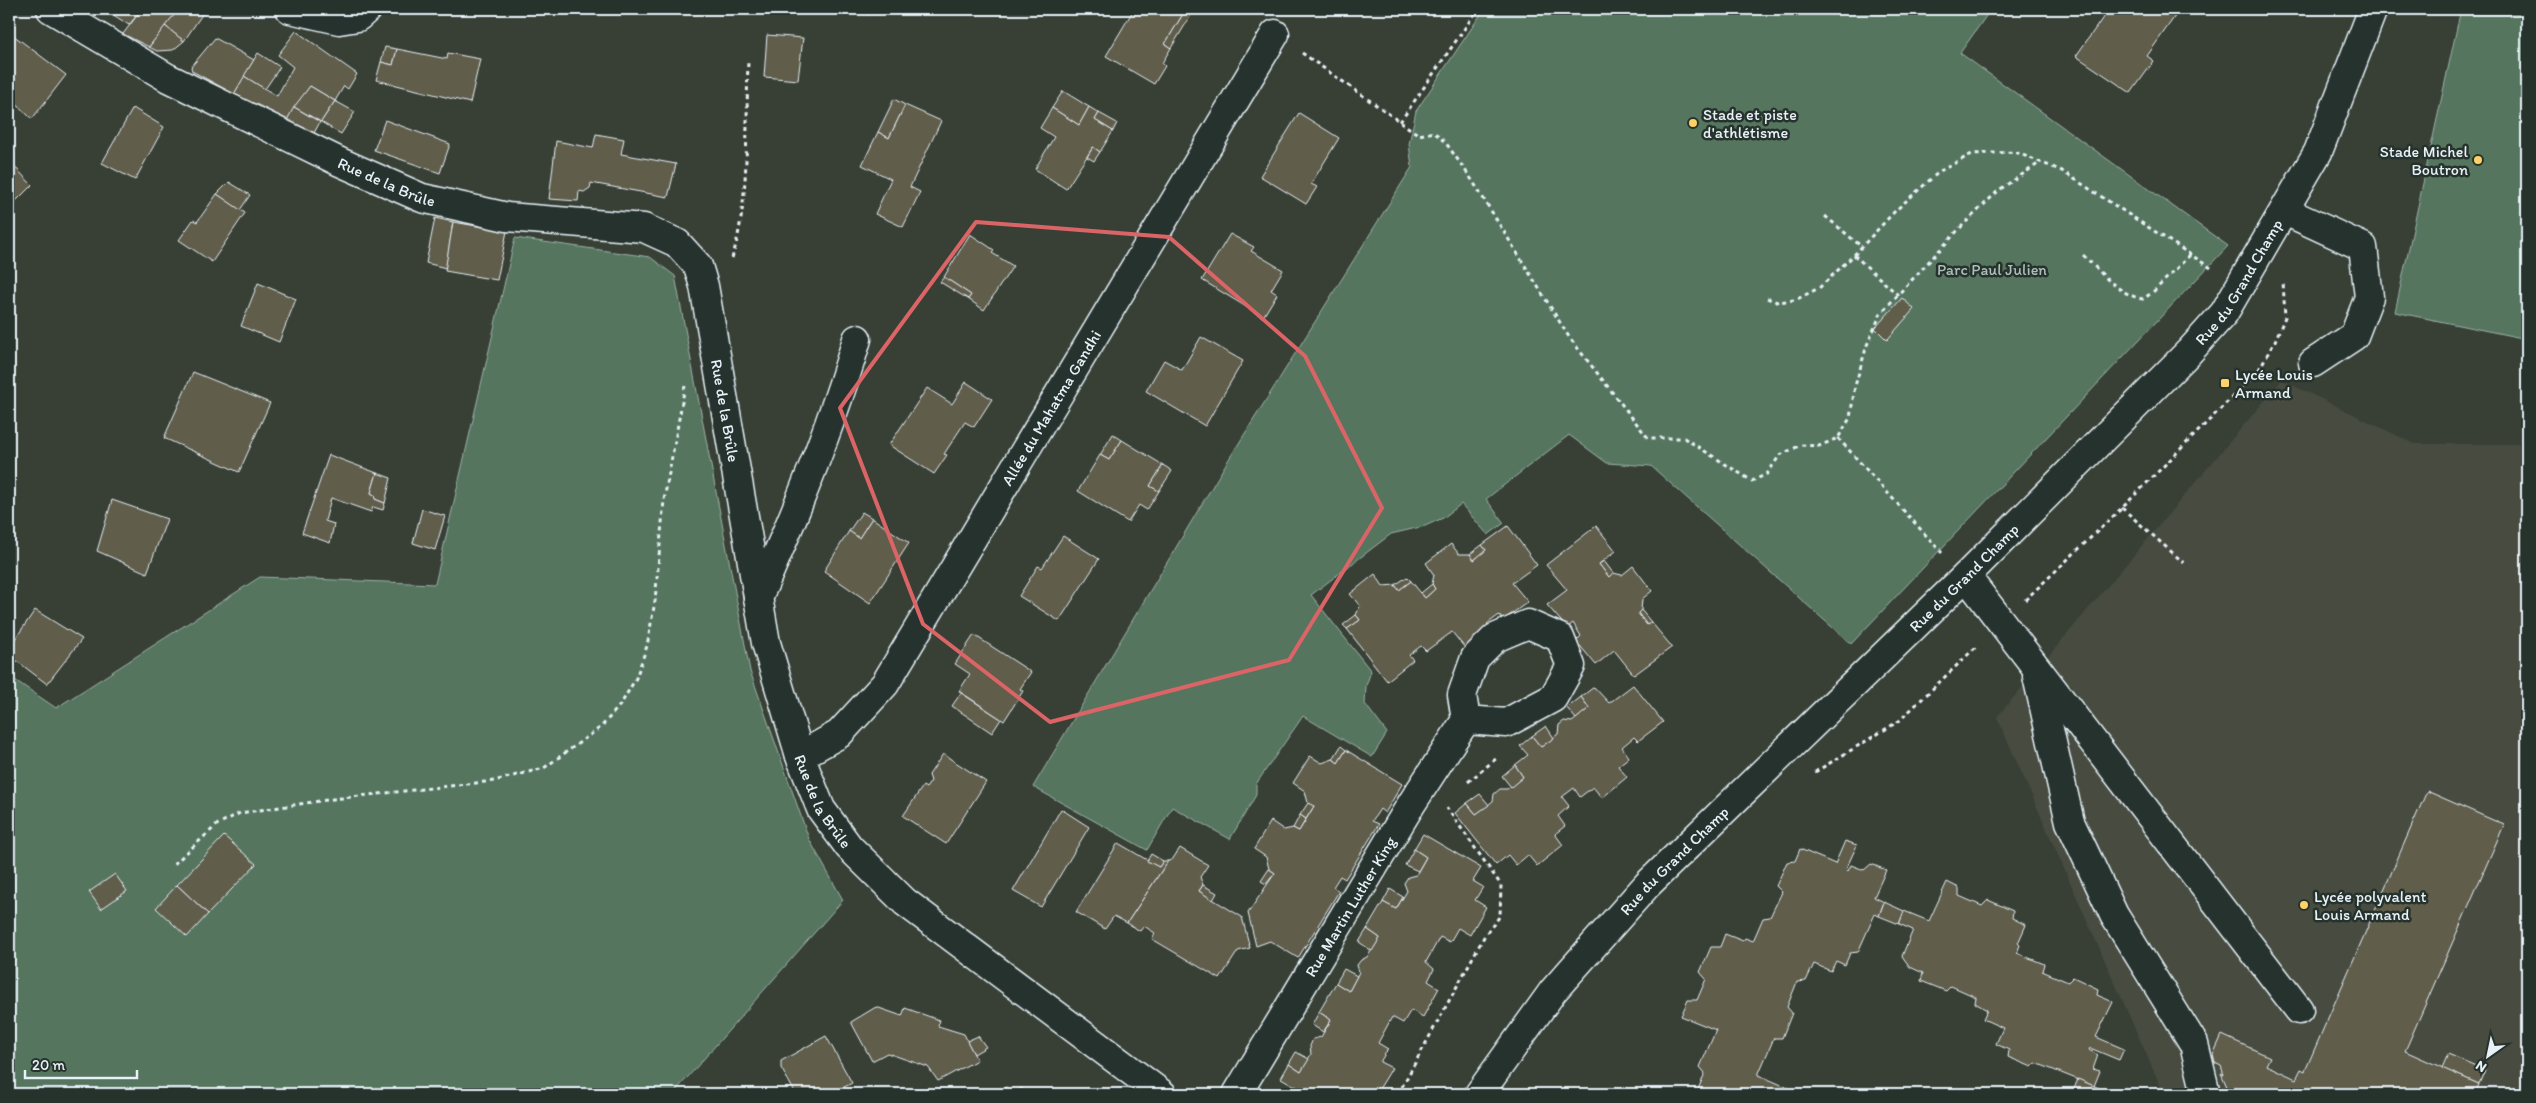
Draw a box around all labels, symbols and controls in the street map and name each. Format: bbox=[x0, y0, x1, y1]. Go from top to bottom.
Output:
place label: Stade et piste d'athlétisme bbox=[1703, 105, 1797, 142]
marker: Stade et piste d'athlétisme bbox=[1687, 117, 1699, 129]
place label: Stade Michel Boutron bbox=[2380, 142, 2468, 179]
street label: Rue de la Brûle bbox=[335, 153, 437, 211]
marker: Stade Michel Boutron bbox=[2472, 154, 2484, 166]
street label: Rue du Grand Champ bbox=[2191, 216, 2287, 349]
park label: Parc Paul Julien bbox=[1937, 260, 2047, 279]
street label: Allée du Mahatma Gandhi bbox=[997, 327, 1105, 489]
street label: Rue de la Brûle bbox=[707, 358, 743, 464]
place label: Lycée Louis Armand bbox=[2235, 365, 2313, 402]
marker: Lycée Louis Armand bbox=[2219, 377, 2231, 389]
street label: Rue du Grand Champ bbox=[1905, 520, 2023, 636]
street label: Rue de la Brûle bbox=[790, 752, 856, 852]
street label: Rue du Grand Champ bbox=[1616, 802, 1733, 919]
street label: Rue Martin Luther King bbox=[1301, 832, 1400, 980]
place label: Lycée polyvalent Louis Armand bbox=[2314, 887, 2426, 924]
marker: Lycée polyvalent Louis Armand bbox=[2298, 899, 2310, 911]
north arrow bbox=[2464, 1030, 2514, 1080]
scale bar bbox=[25, 1048, 138, 1080]
text: 20 m bbox=[32, 1056, 66, 1074]
text: N bbox=[2473, 1057, 2490, 1076]

